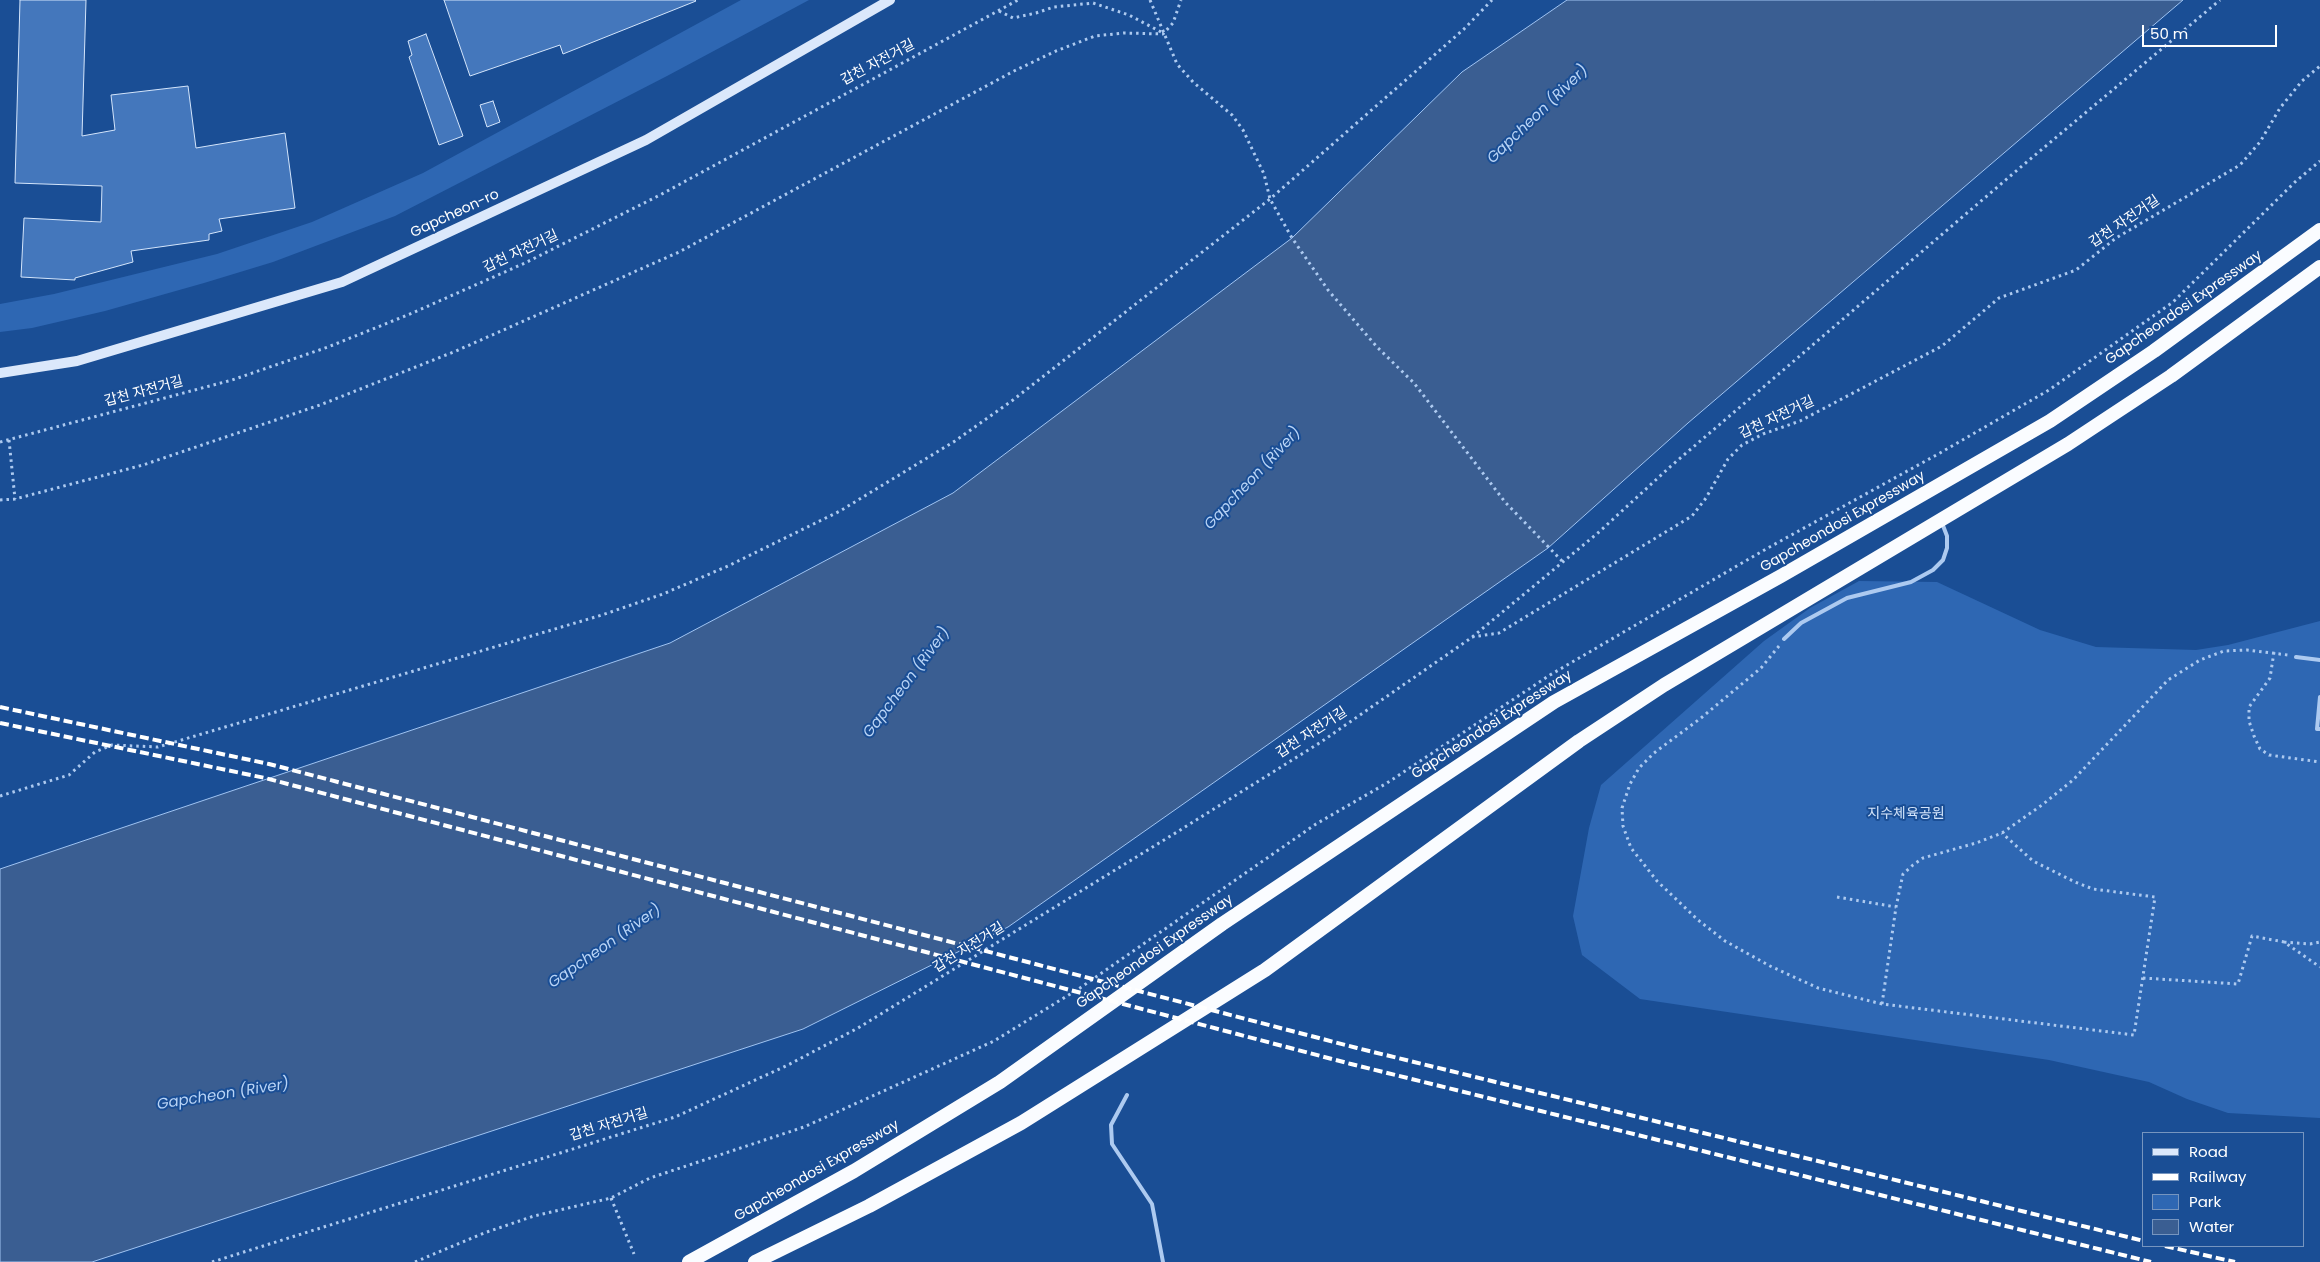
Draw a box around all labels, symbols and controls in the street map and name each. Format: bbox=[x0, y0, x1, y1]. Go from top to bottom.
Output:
scale bar bbox=[2145, 15, 2280, 47]
text: 50 m bbox=[2150, 23, 2188, 44]
street label: 갑천 자전거길 bbox=[838, 37, 918, 89]
water label: Gapcheon (River) bbox=[1484, 62, 1592, 168]
street label: Gapcheon-ro bbox=[408, 186, 502, 242]
street label: 갑천 자전거길 bbox=[2087, 192, 2163, 252]
street label: 갑천 자전거길 bbox=[481, 227, 561, 277]
street label: Gapcheondosi Expressway bbox=[2102, 247, 2266, 369]
street label: 갑천 자전거길 bbox=[103, 373, 185, 411]
street label: 갑천 자전거길 bbox=[1737, 393, 1817, 443]
water label: Gapcheon (River) bbox=[1201, 424, 1305, 534]
street label: Gapcheondosi Expressway bbox=[1758, 468, 1928, 576]
water label: Gapcheon (River) bbox=[860, 624, 954, 742]
street label: Gapcheondosi Expressway bbox=[1409, 667, 1575, 783]
street label: 갑천 자전거길 bbox=[1273, 704, 1351, 762]
park label: 지수체육공원 bbox=[1867, 806, 1945, 822]
street label: Gapcheondosi Expressway bbox=[1073, 891, 1237, 1013]
water label: Gapcheon (River) bbox=[545, 901, 665, 993]
street label: 갑천 자전거길 bbox=[930, 919, 1008, 977]
water label: Gapcheon (River) bbox=[156, 1076, 290, 1114]
street label: 갑천 자전거길 bbox=[568, 1105, 650, 1145]
street label: Gapcheondosi Expressway bbox=[732, 1117, 902, 1225]
legend bbox=[2142, 1132, 2305, 1247]
text: Road bbox=[2189, 1141, 2228, 1162]
text: Railway bbox=[2189, 1166, 2247, 1187]
text: Park bbox=[2189, 1191, 2221, 1212]
text: Water bbox=[2189, 1216, 2234, 1237]

